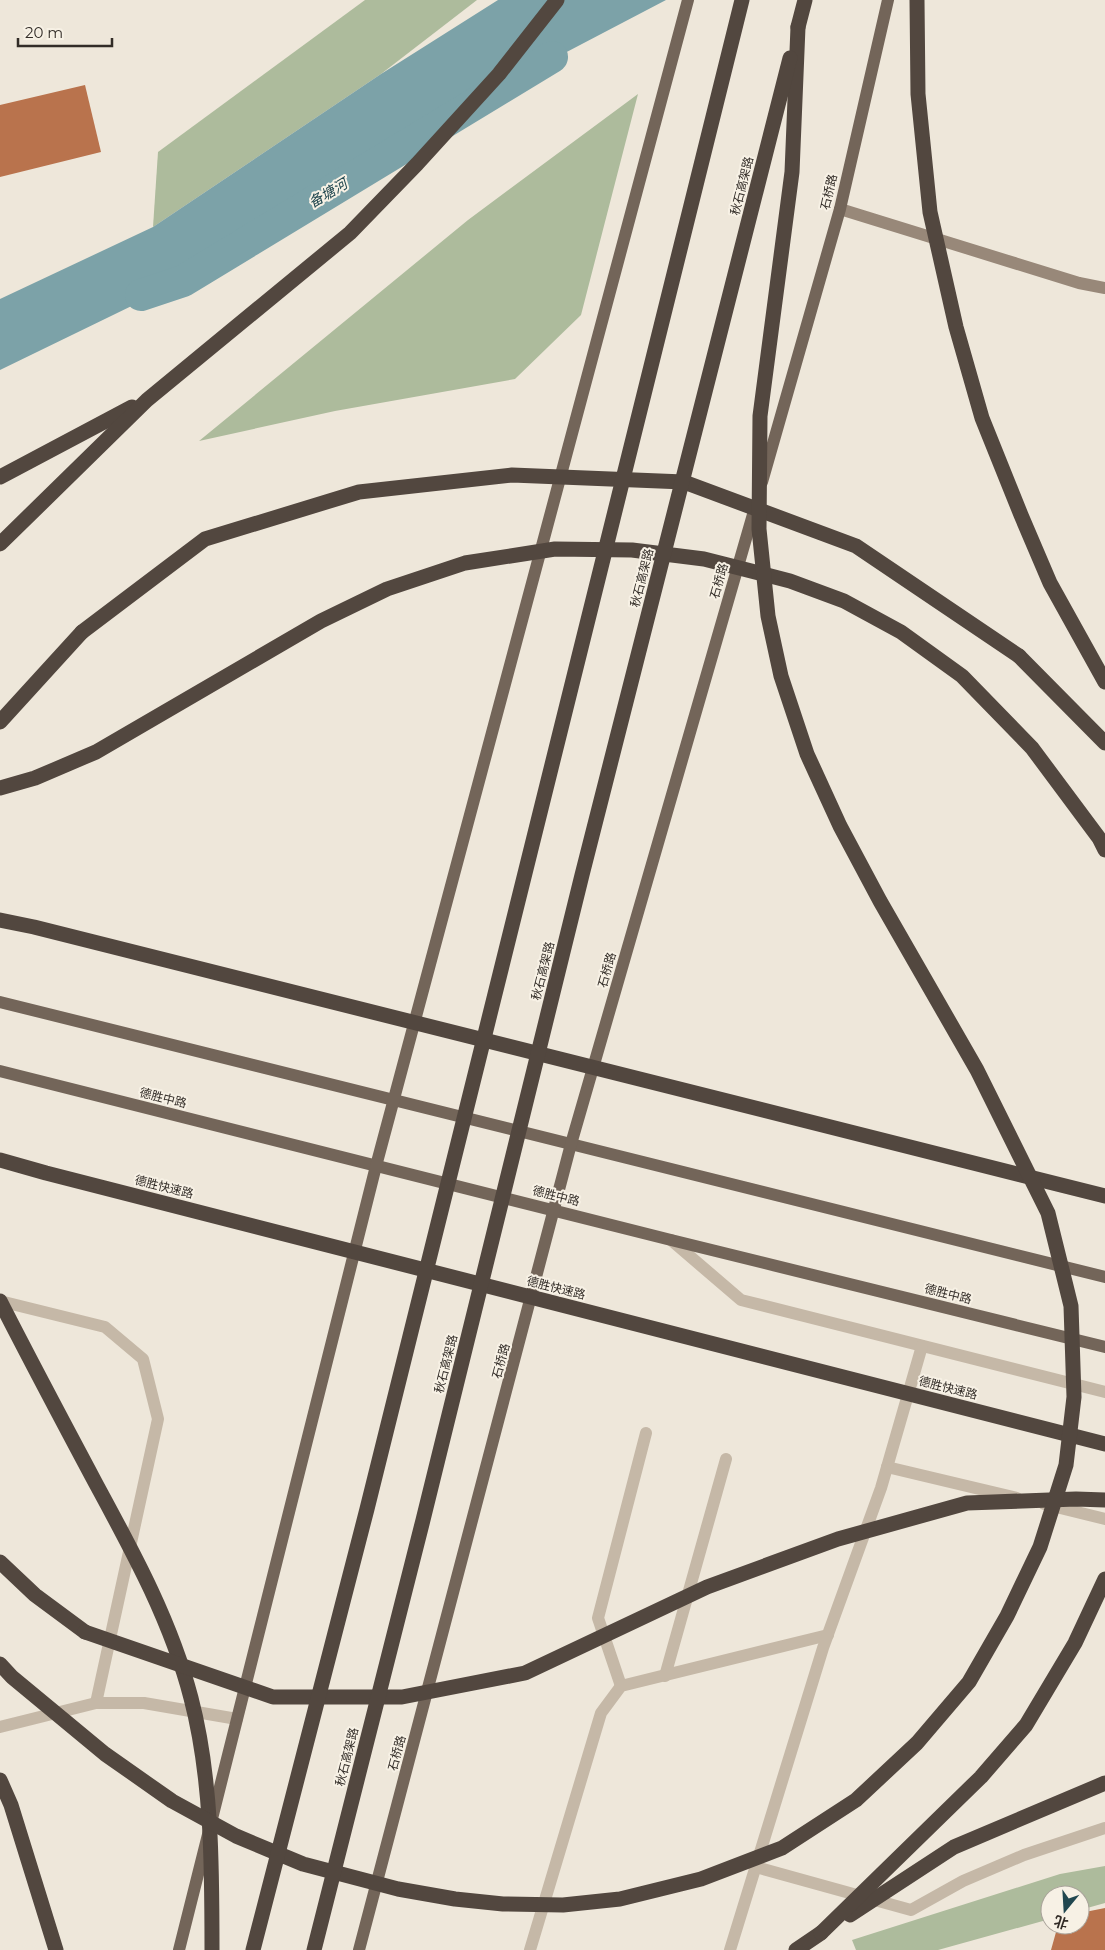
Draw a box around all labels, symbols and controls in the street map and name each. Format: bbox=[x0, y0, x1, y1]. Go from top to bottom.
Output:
scale bar bbox=[18, 15, 111, 47]
text: 20 m bbox=[25, 23, 63, 42]
street label: 秋石高架路 bbox=[727, 155, 756, 217]
water label: 备塘河 bbox=[305, 173, 353, 212]
street label: 石桥路 bbox=[817, 173, 840, 211]
street label: 秋石高架路 bbox=[627, 547, 656, 609]
street label: 石桥路 bbox=[706, 561, 731, 600]
street label: 秋石高架路 bbox=[528, 940, 557, 1002]
street label: 石桥路 bbox=[594, 950, 619, 989]
street label: 德胜中路 bbox=[138, 1084, 188, 1111]
street label: 德胜快速路 bbox=[133, 1172, 195, 1201]
street label: 德胜中路 bbox=[531, 1182, 581, 1209]
street label: 德胜快速路 bbox=[525, 1273, 587, 1302]
street label: 德胜中路 bbox=[923, 1280, 973, 1307]
street label: 秋石高架路 bbox=[431, 1333, 460, 1395]
street label: 石桥路 bbox=[489, 1342, 512, 1380]
street label: 德胜快速路 bbox=[917, 1373, 979, 1402]
street label: 秋石高架路 bbox=[332, 1726, 361, 1788]
street label: 石桥路 bbox=[385, 1734, 408, 1772]
north arrow bbox=[1040, 1885, 1090, 1935]
text: 北 bbox=[1052, 1912, 1070, 1933]

